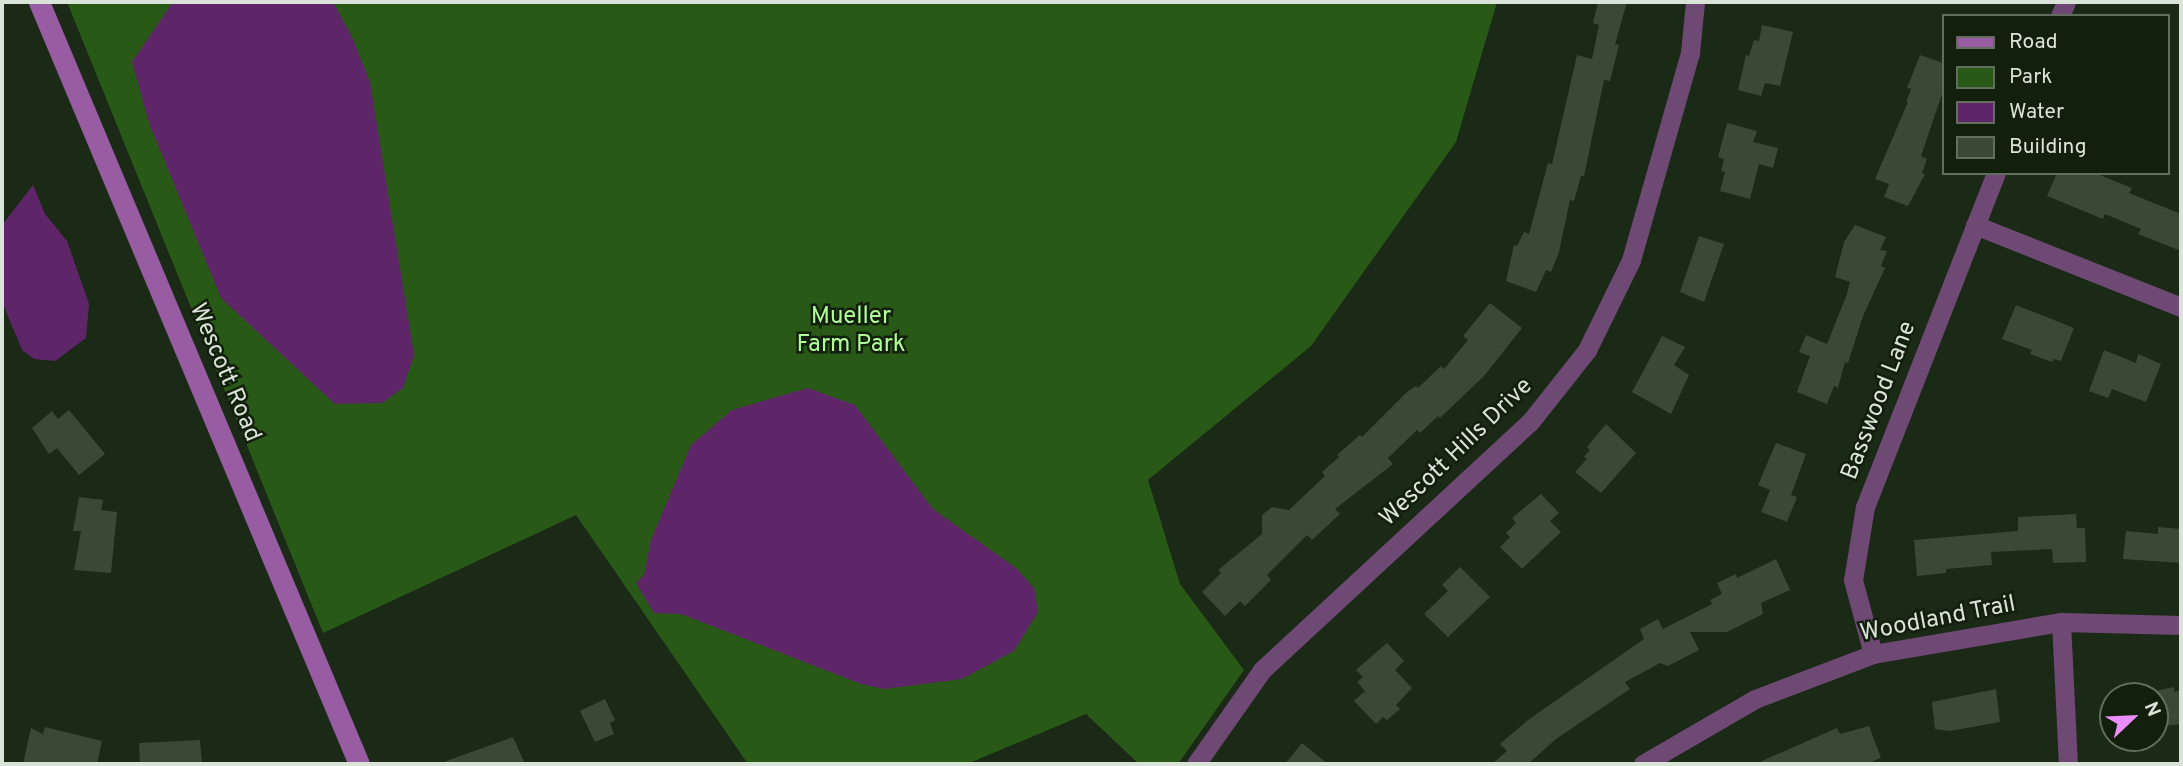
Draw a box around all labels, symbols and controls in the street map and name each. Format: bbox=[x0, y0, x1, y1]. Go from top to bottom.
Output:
legend bbox=[1941, 14, 2169, 175]
text: Road bbox=[2009, 29, 2058, 56]
text: Park bbox=[2009, 64, 2052, 91]
text: Water bbox=[2009, 99, 2064, 126]
text: Building bbox=[2009, 134, 2087, 161]
street label: Wescott Road bbox=[182, 299, 266, 447]
park label: Mueller Farm Park bbox=[796, 304, 906, 360]
street label: Basswood Lane bbox=[1837, 318, 1923, 484]
street label: Wescott Hills Drive bbox=[1375, 373, 1539, 533]
street label: Woodland Trail bbox=[1857, 591, 2019, 649]
north arrow bbox=[2099, 682, 2169, 752]
text: N bbox=[2138, 699, 2165, 721]

